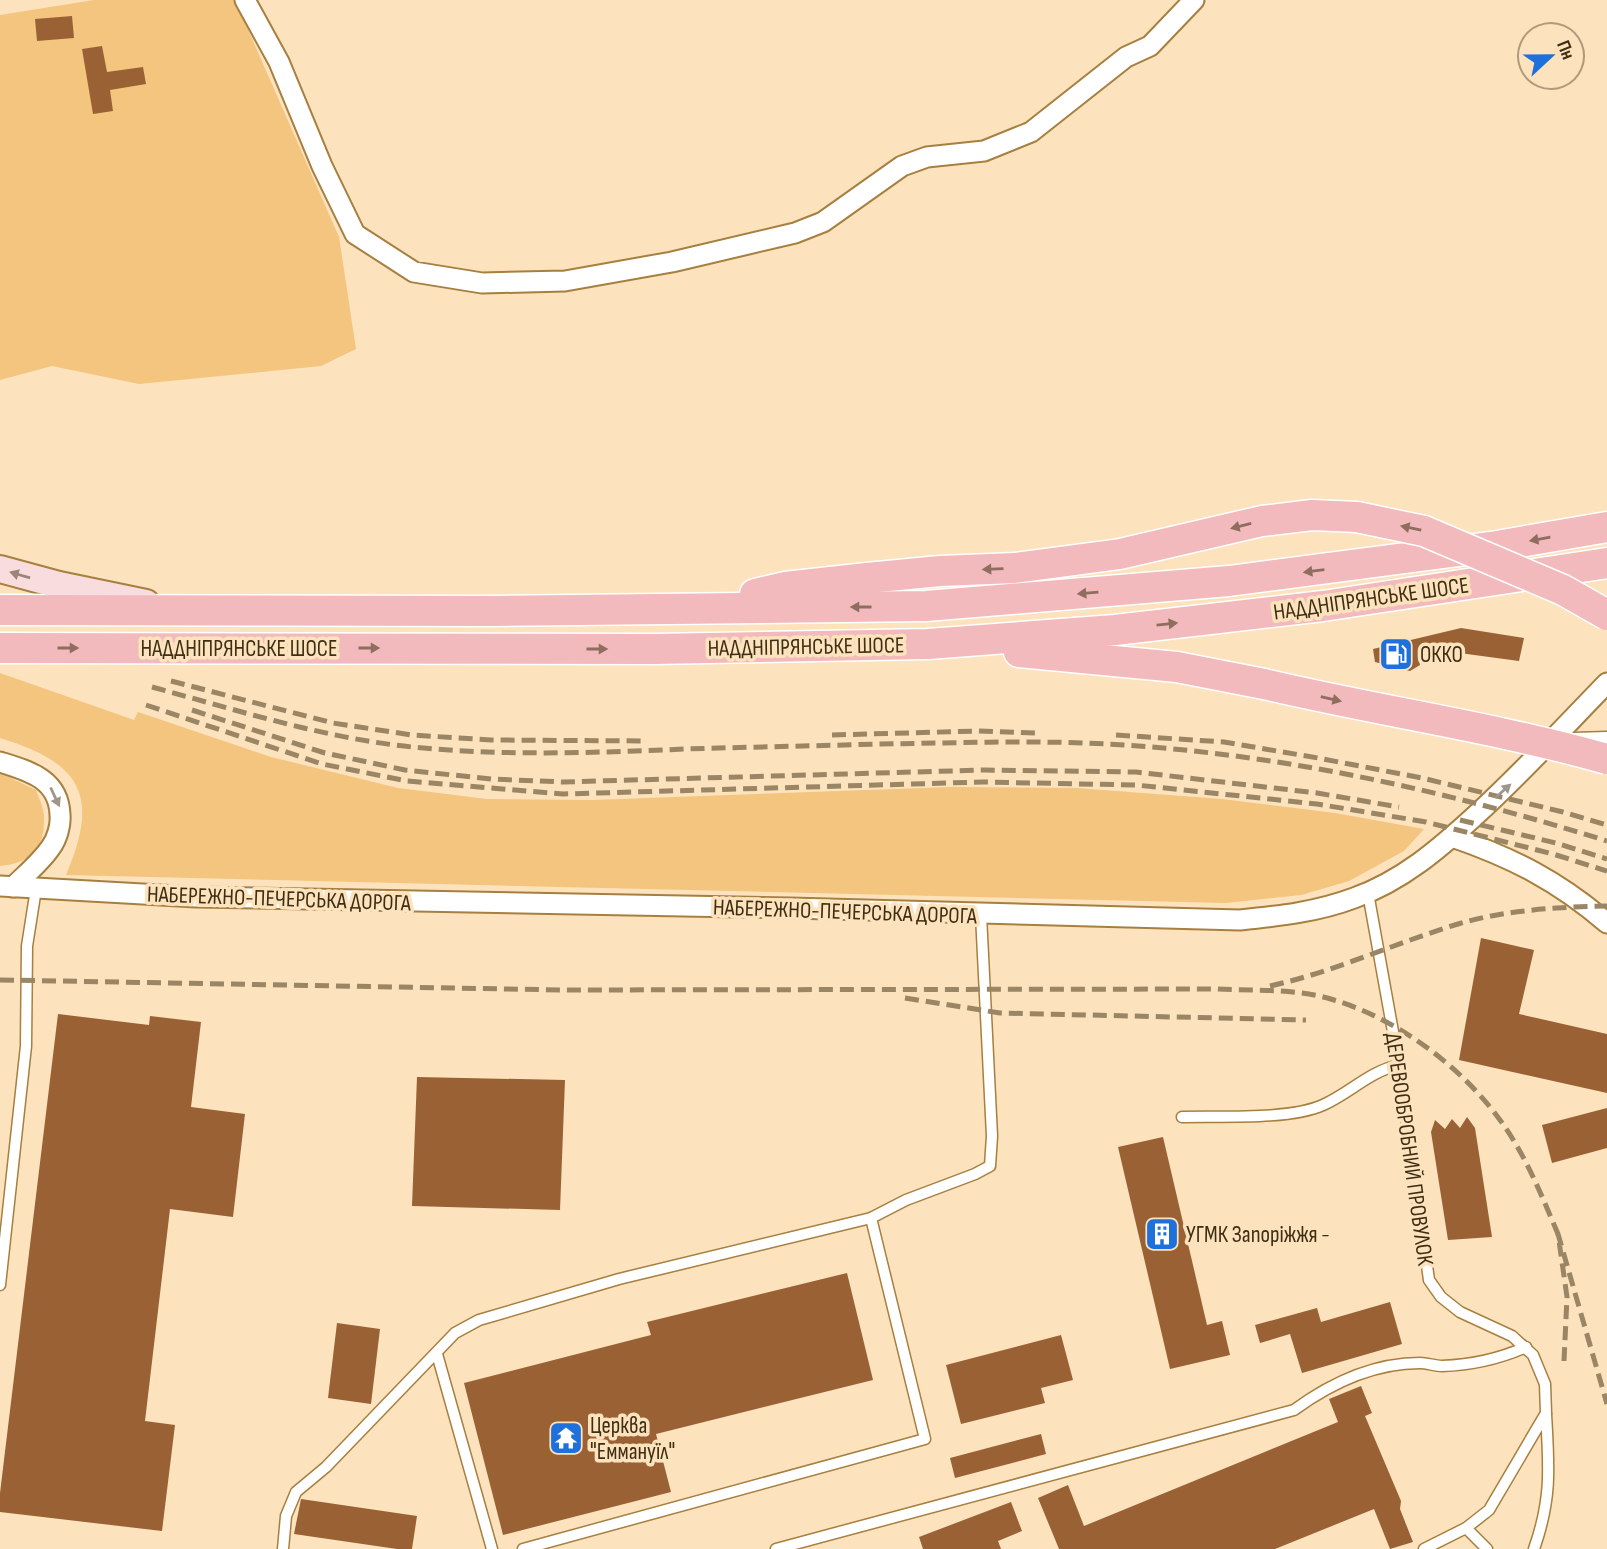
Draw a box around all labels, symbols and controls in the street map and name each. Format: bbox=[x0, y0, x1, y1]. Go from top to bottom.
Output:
north arrow bbox=[1516, 21, 1586, 91]
text: Пн bbox=[1551, 37, 1579, 63]
one-way arrow bbox=[1230, 521, 1252, 532]
one-way arrow bbox=[1400, 522, 1422, 533]
one-way arrow bbox=[1529, 534, 1551, 545]
one-way arrow bbox=[982, 563, 1004, 574]
one-way arrow bbox=[1303, 565, 1325, 576]
one-way arrow bbox=[9, 569, 30, 579]
street label: НАДДНІПРЯНСЬКЕ ШОСЕ bbox=[1272, 571, 1471, 627]
one-way arrow bbox=[1077, 588, 1099, 599]
one-way arrow bbox=[850, 601, 872, 613]
one-way arrow bbox=[1156, 618, 1178, 629]
street label: НАДДНІПРЯНСЬКЕ ШОСЕ bbox=[707, 631, 905, 663]
street label: НАДДНІПРЯНСЬКЕ ШОСЕ bbox=[141, 635, 337, 663]
fuel station icon: ОККО bbox=[1377, 635, 1415, 673]
place label: ОККО bbox=[1420, 641, 1463, 669]
one-way arrow bbox=[57, 642, 79, 654]
one-way arrow bbox=[358, 642, 380, 654]
one-way arrow bbox=[586, 643, 608, 655]
one-way arrow bbox=[1320, 694, 1342, 705]
one-way arrow bbox=[1494, 783, 1512, 799]
one-way arrow bbox=[49, 786, 61, 807]
street label: НАБЕРЕЖНО-ПЕЧЕРСЬКА ДОРОГА bbox=[147, 880, 412, 918]
street label: НАБЕРЕЖНО-ПЕЧЕРСЬКА ДОРОГА bbox=[713, 893, 978, 931]
street label: ДЕРЕВООБРОБНИЙ ПРОВУЛОК bbox=[1379, 1031, 1439, 1268]
building icon: УГМК Запоріжжя - bbox=[1143, 1215, 1181, 1253]
place label: УГМК Запоріжжя - bbox=[1186, 1221, 1330, 1249]
place label: Церква "Еммануїл" bbox=[590, 1412, 675, 1466]
temple icon: Церква "Еммануїл" bbox=[547, 1419, 585, 1457]

